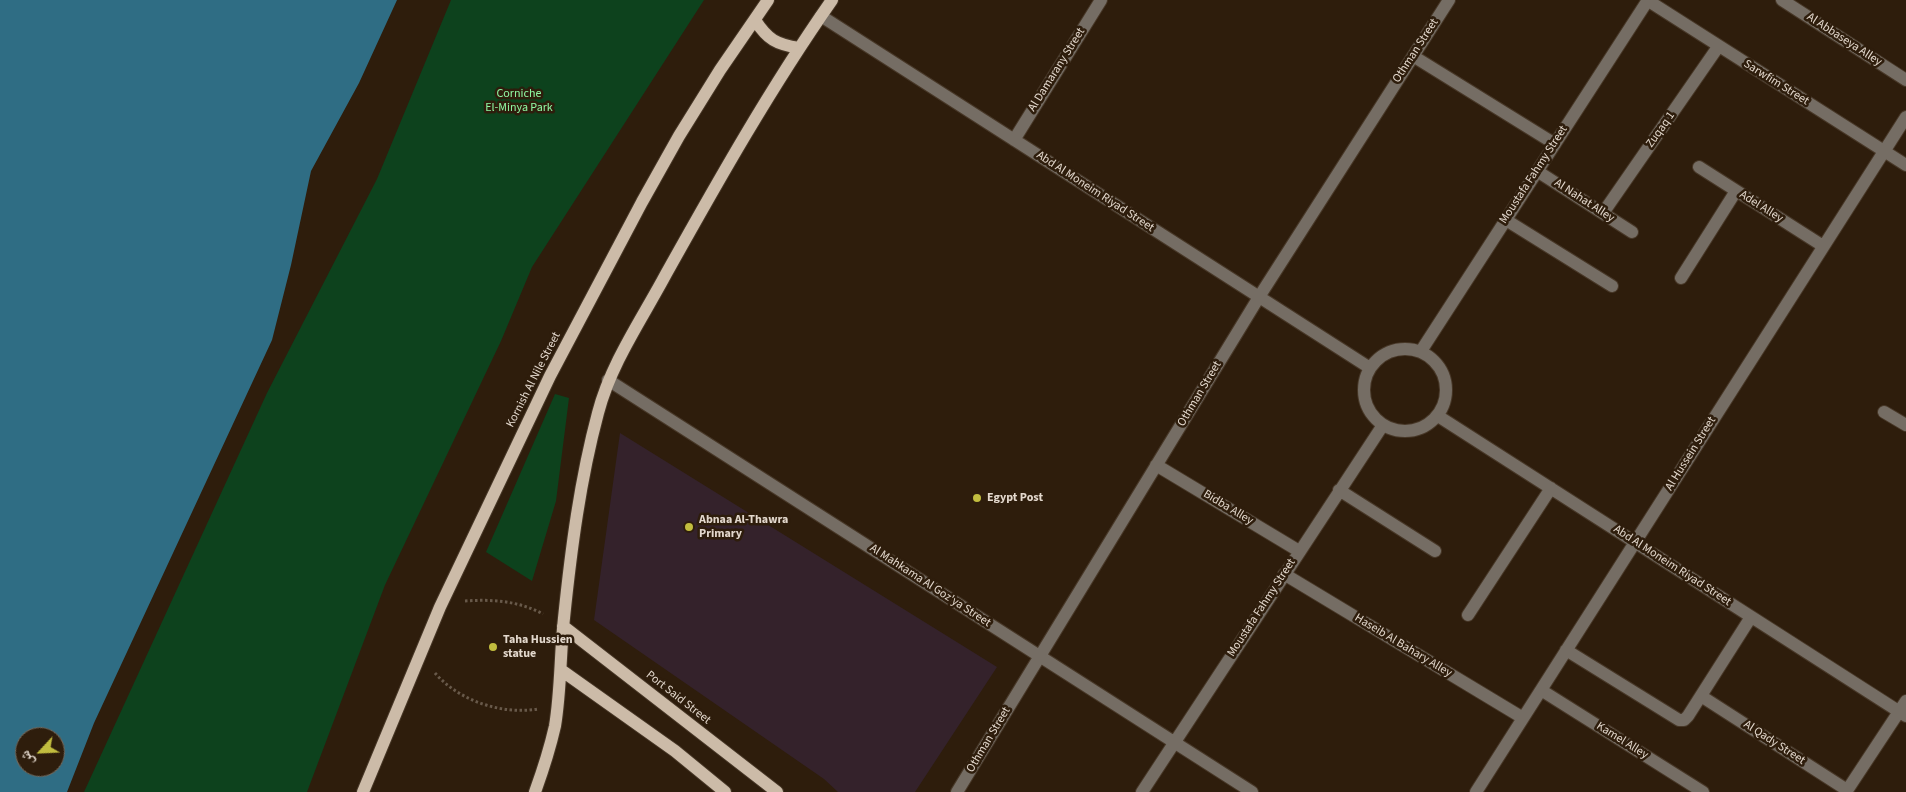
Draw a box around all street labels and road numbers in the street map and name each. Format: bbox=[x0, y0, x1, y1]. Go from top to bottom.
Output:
street label: Al Abbaseya Alley bbox=[1804, 10, 1884, 70]
street label: Othman Street bbox=[1390, 16, 1442, 86]
street label: Al Damarany Street bbox=[1025, 25, 1089, 115]
street label: Sarwfim Street bbox=[1741, 57, 1811, 109]
street label: Zuqaq 1 bbox=[1643, 109, 1679, 151]
street label: Moustafa Fahmy Street bbox=[1497, 123, 1571, 227]
street label: Abd Al Moneim Riyad Street bbox=[1033, 149, 1157, 235]
street label: Al Nahat Alley bbox=[1551, 176, 1617, 226]
street label: Adel Alley bbox=[1736, 188, 1786, 226]
street label: Kornish Al Nile Street bbox=[504, 330, 564, 430]
street label: Othman Street bbox=[1175, 359, 1225, 429]
street label: Al Hussein Street bbox=[1663, 414, 1719, 494]
street label: Bidba Alley bbox=[1200, 487, 1256, 529]
street label: Abd Al Moneim Riyad Street bbox=[1610, 523, 1734, 609]
street label: Al Mahkama Al Goz'ya Street bbox=[867, 541, 993, 631]
street label: Moustafa Fahmy Street bbox=[1225, 556, 1299, 660]
street label: Haseib Al Bahary Alley bbox=[1352, 611, 1454, 681]
street label: Port Said Street bbox=[643, 668, 713, 728]
street label: Othman Street bbox=[964, 705, 1014, 775]
street label: Al Qady Street bbox=[1740, 718, 1808, 768]
street label: Kamel Alley bbox=[1593, 719, 1651, 763]

